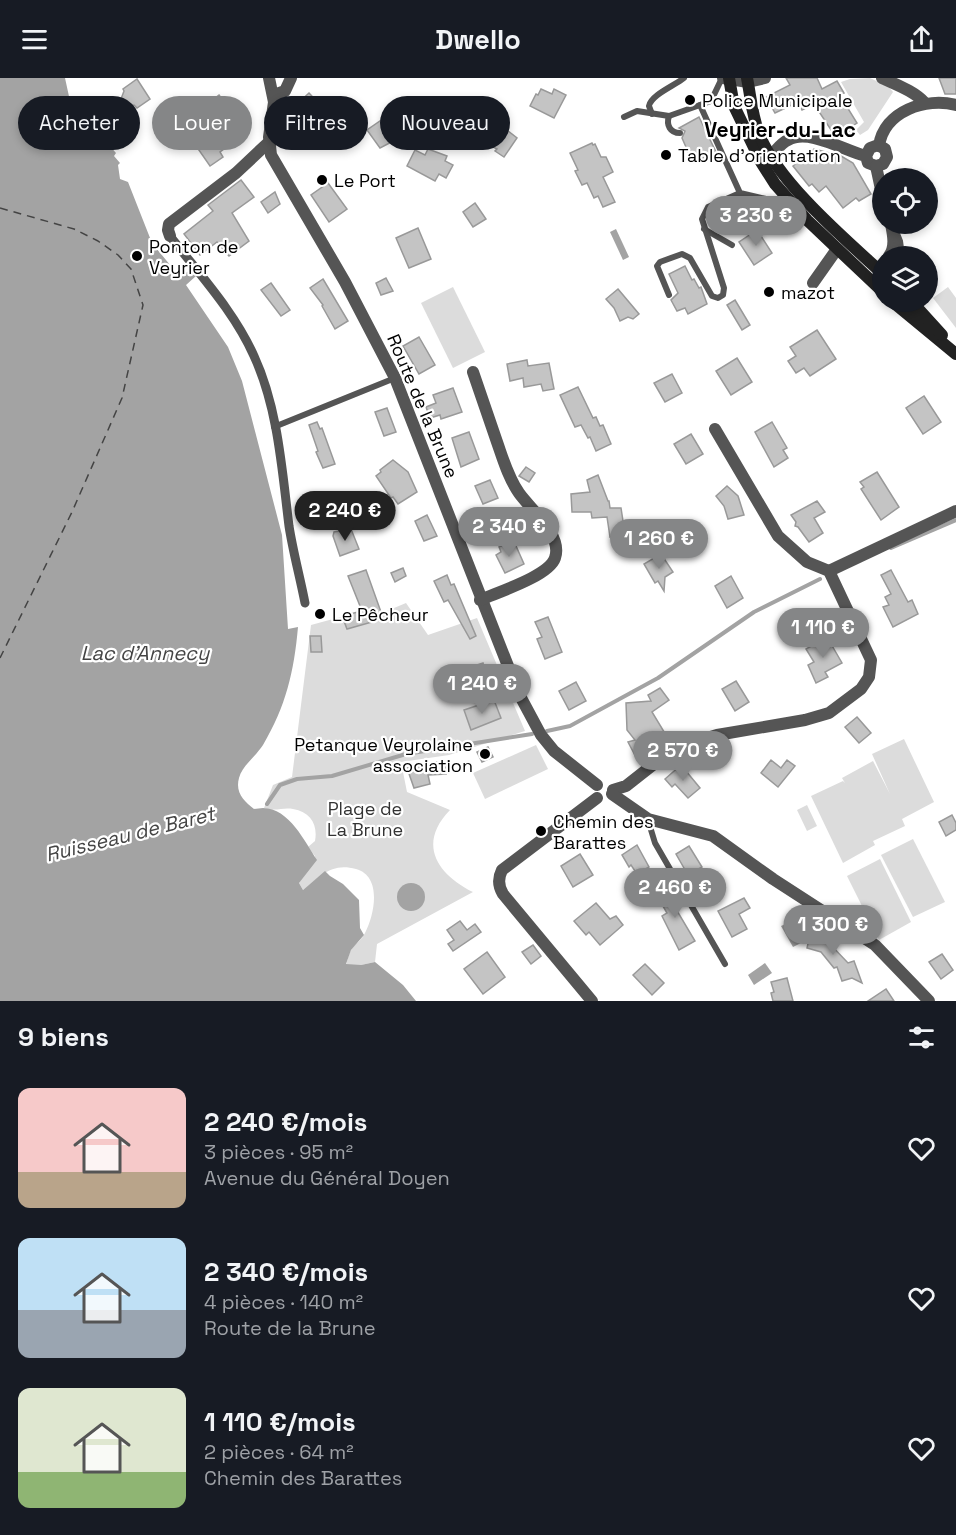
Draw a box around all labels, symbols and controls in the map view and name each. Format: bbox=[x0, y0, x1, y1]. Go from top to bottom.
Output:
text: Dwello bbox=[435, 22, 521, 57]
icon: menu bbox=[18, 23, 51, 56]
icon: share bbox=[905, 23, 938, 56]
place label: Police Municipale bbox=[702, 89, 853, 112]
marker: Police Municipale bbox=[683, 93, 697, 107]
chip: Acheter bbox=[18, 96, 140, 150]
chip: Louer bbox=[152, 96, 252, 150]
chip: Filtres bbox=[264, 96, 368, 150]
chip: Nouveau bbox=[380, 96, 510, 150]
district label: Veyrier-du-Lac bbox=[704, 116, 856, 143]
place label: Table d'orientation bbox=[678, 144, 841, 167]
marker: Table d'orientation bbox=[659, 148, 673, 162]
map controls bbox=[872, 168, 938, 312]
button: locate bbox=[872, 168, 938, 234]
place label: Le Port bbox=[334, 169, 396, 192]
marker: Le Port bbox=[315, 173, 329, 187]
pin: 3 230 € bbox=[701, 196, 811, 247]
text: 3 230 € bbox=[720, 202, 792, 228]
place label: Ponton de Veyrier bbox=[149, 235, 238, 279]
button: layers bbox=[872, 246, 938, 312]
marker: Ponton de Veyrier bbox=[130, 249, 144, 263]
place label: mazot bbox=[781, 281, 835, 304]
marker: mazot bbox=[762, 285, 776, 299]
street label: Route de la Brune bbox=[382, 330, 464, 482]
pin: 2 240 € bbox=[290, 491, 400, 542]
text: 2 240 € bbox=[309, 497, 381, 523]
pin: 2 340 € bbox=[454, 507, 564, 558]
text: 2 340 € bbox=[472, 513, 546, 539]
pin: 1 260 € bbox=[604, 519, 714, 570]
text: 1 260 € bbox=[624, 525, 694, 551]
place label: Le Pêcheur bbox=[332, 603, 429, 626]
marker: Le Pêcheur bbox=[313, 607, 327, 621]
pin: 1 110 € bbox=[768, 608, 878, 659]
text: 1 110 € bbox=[791, 614, 855, 640]
water label: Lac d'Annecy bbox=[81, 640, 211, 666]
pin: 1 240 € bbox=[427, 664, 537, 715]
text: 1 240 € bbox=[447, 670, 517, 696]
pin: 2 570 € bbox=[628, 731, 738, 782]
place label: Petanque Veyrolaine association bbox=[294, 733, 473, 777]
text: 2 570 € bbox=[647, 737, 719, 763]
marker: Petanque Veyrolaine association bbox=[478, 747, 492, 761]
park label: Plage de La Brune bbox=[327, 797, 403, 841]
water label: Ruisseau de Baret bbox=[43, 800, 219, 868]
place label: Chemin des Barattes bbox=[553, 810, 654, 854]
marker: Chemin des Barattes bbox=[534, 824, 548, 838]
pin: 2 460 € bbox=[620, 868, 730, 919]
text: 2 460 € bbox=[638, 874, 712, 900]
pin: 1 300 € bbox=[778, 905, 888, 956]
text: 1 300 € bbox=[798, 911, 868, 937]
text: 9 biens bbox=[18, 1020, 109, 1054]
icon: filters bbox=[905, 1021, 938, 1054]
text: 2 240 €/mois bbox=[204, 1105, 367, 1139]
icon: home bbox=[66, 1112, 138, 1184]
icon: heart bbox=[905, 1132, 938, 1165]
text: 3 pièces · 95 m² bbox=[204, 1139, 353, 1165]
text: Avenue du Général Doyen bbox=[204, 1165, 450, 1191]
text: 2 340 €/mois bbox=[204, 1255, 368, 1289]
icon: home bbox=[66, 1262, 138, 1334]
icon: heart bbox=[905, 1282, 938, 1315]
text: 4 pièces · 140 m² bbox=[204, 1289, 363, 1315]
text: Route de la Brune bbox=[204, 1315, 376, 1341]
text: 1 110 €/mois bbox=[204, 1405, 356, 1439]
icon: home bbox=[66, 1412, 138, 1484]
icon: heart bbox=[905, 1432, 938, 1465]
text: 2 pièces · 64 m² bbox=[204, 1439, 354, 1465]
text: Chemin des Barattes bbox=[204, 1465, 402, 1491]

